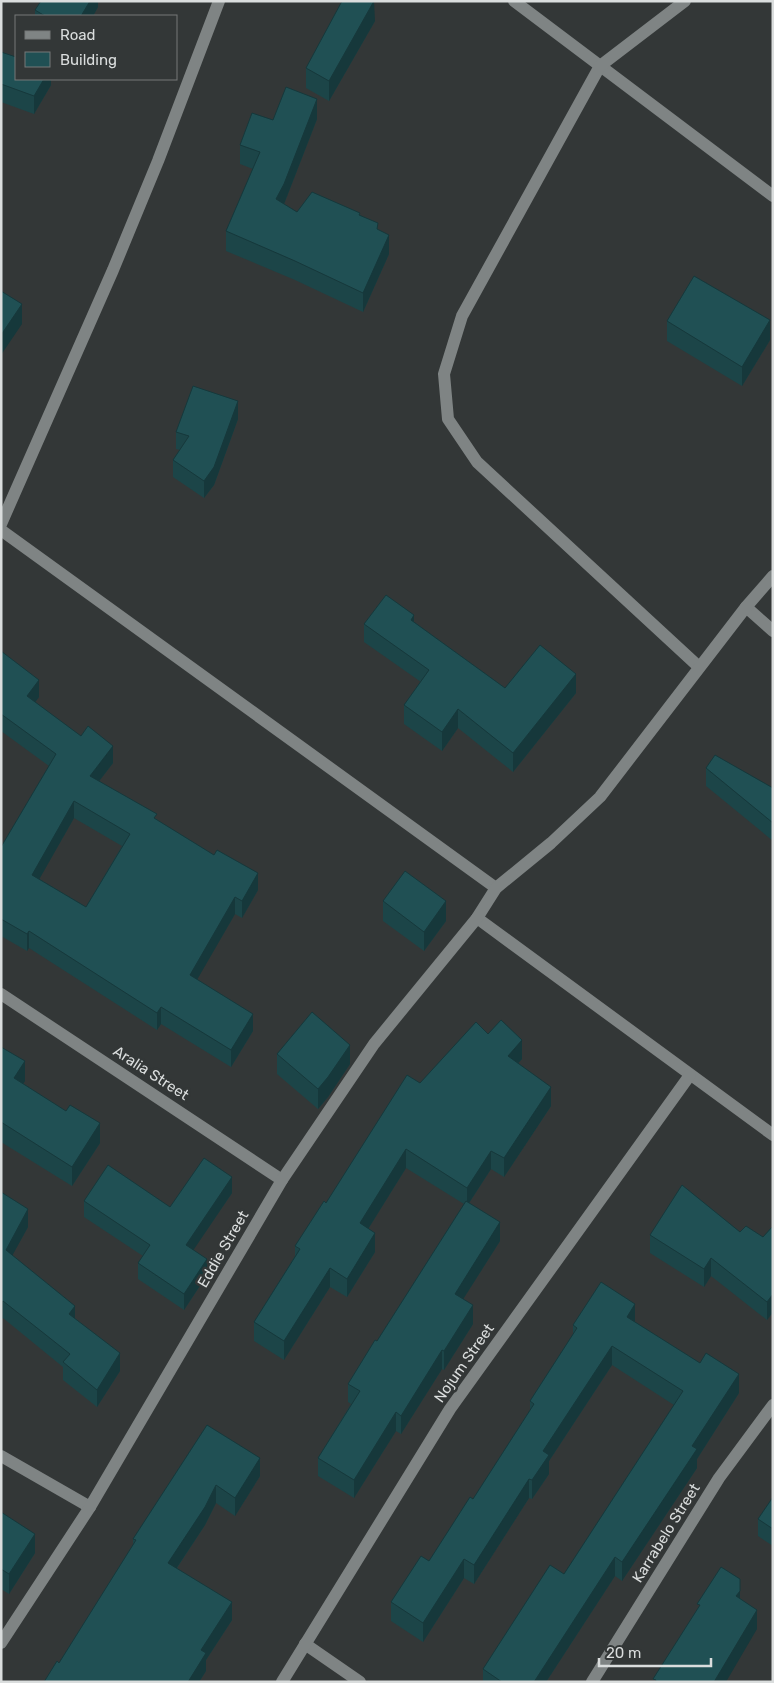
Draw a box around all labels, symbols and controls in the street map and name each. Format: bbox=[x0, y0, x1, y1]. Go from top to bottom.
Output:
legend bbox=[15, 15, 178, 80]
text: Road bbox=[60, 26, 96, 44]
text: Building bbox=[60, 51, 117, 69]
street label: Aralia Street bbox=[110, 1042, 192, 1104]
street label: Eddie Street bbox=[194, 1207, 252, 1291]
street label: Nojum Street bbox=[430, 1320, 498, 1406]
street label: Karrabelo Street bbox=[628, 1480, 704, 1586]
scale bar bbox=[599, 1636, 712, 1668]
text: 20 m bbox=[606, 1644, 641, 1662]

